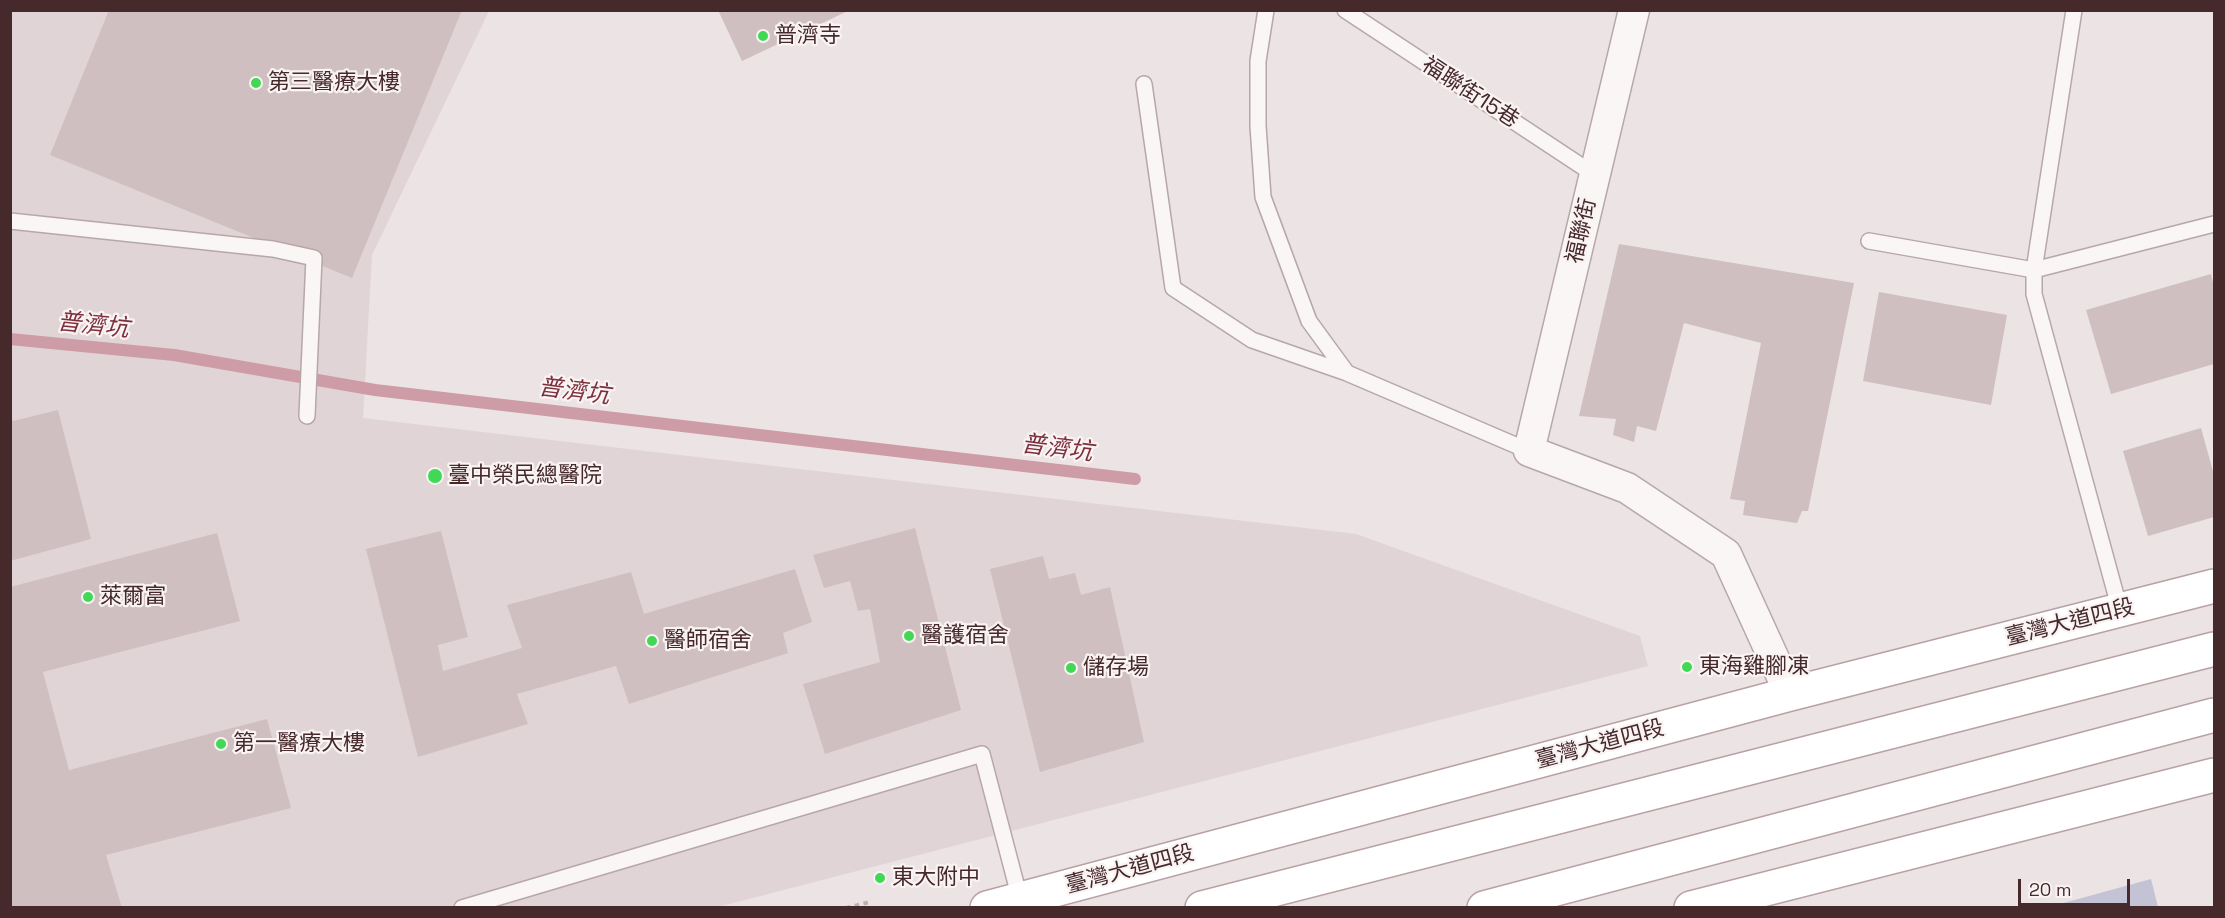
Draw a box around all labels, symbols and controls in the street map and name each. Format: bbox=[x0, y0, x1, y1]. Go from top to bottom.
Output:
place label: 普濟寺 bbox=[775, 23, 841, 49]
marker: 普濟寺 bbox=[756, 29, 770, 43]
street label: 福聯街15巷 bbox=[1417, 52, 1523, 134]
place label: 第三醫療大樓 bbox=[268, 70, 400, 96]
marker: 第三醫療大樓 bbox=[249, 76, 263, 90]
street label: 福聯街 bbox=[1562, 196, 1602, 266]
water label: 普濟坑 bbox=[56, 308, 130, 344]
water label: 普濟坑 bbox=[537, 373, 611, 411]
water label: 普濟坑 bbox=[1020, 430, 1094, 468]
place label: 臺中榮民總醫院 bbox=[448, 463, 602, 489]
marker: 臺中榮民總醫院 bbox=[426, 467, 444, 485]
place label: 萊爾富 bbox=[100, 584, 166, 610]
marker: 萊爾富 bbox=[81, 590, 95, 604]
street label: 臺灣大道四段 bbox=[2003, 594, 2137, 652]
place label: 醫護宿舍 bbox=[921, 623, 1009, 649]
place label: 醫師宿舍 bbox=[664, 628, 752, 654]
marker: 醫護宿舍 bbox=[902, 629, 916, 643]
marker: 醫師宿舍 bbox=[645, 634, 659, 648]
place label: 東海雞腳凍 bbox=[1699, 654, 1809, 680]
place label: 儲存場 bbox=[1083, 655, 1149, 681]
marker: 東海雞腳凍 bbox=[1680, 660, 1694, 674]
marker: 儲存場 bbox=[1064, 661, 1078, 675]
street label: 臺灣大道四段 bbox=[1533, 715, 1667, 775]
place label: 第一醫療大樓 bbox=[233, 731, 365, 757]
marker: 第一醫療大樓 bbox=[214, 737, 228, 751]
street label: 臺灣大道四段 bbox=[1063, 840, 1197, 900]
place label: 東大附中 bbox=[892, 865, 980, 891]
scale bar bbox=[2021, 867, 2134, 905]
marker: 東大附中 bbox=[873, 871, 887, 885]
text: 20 m bbox=[2029, 878, 2072, 901]

